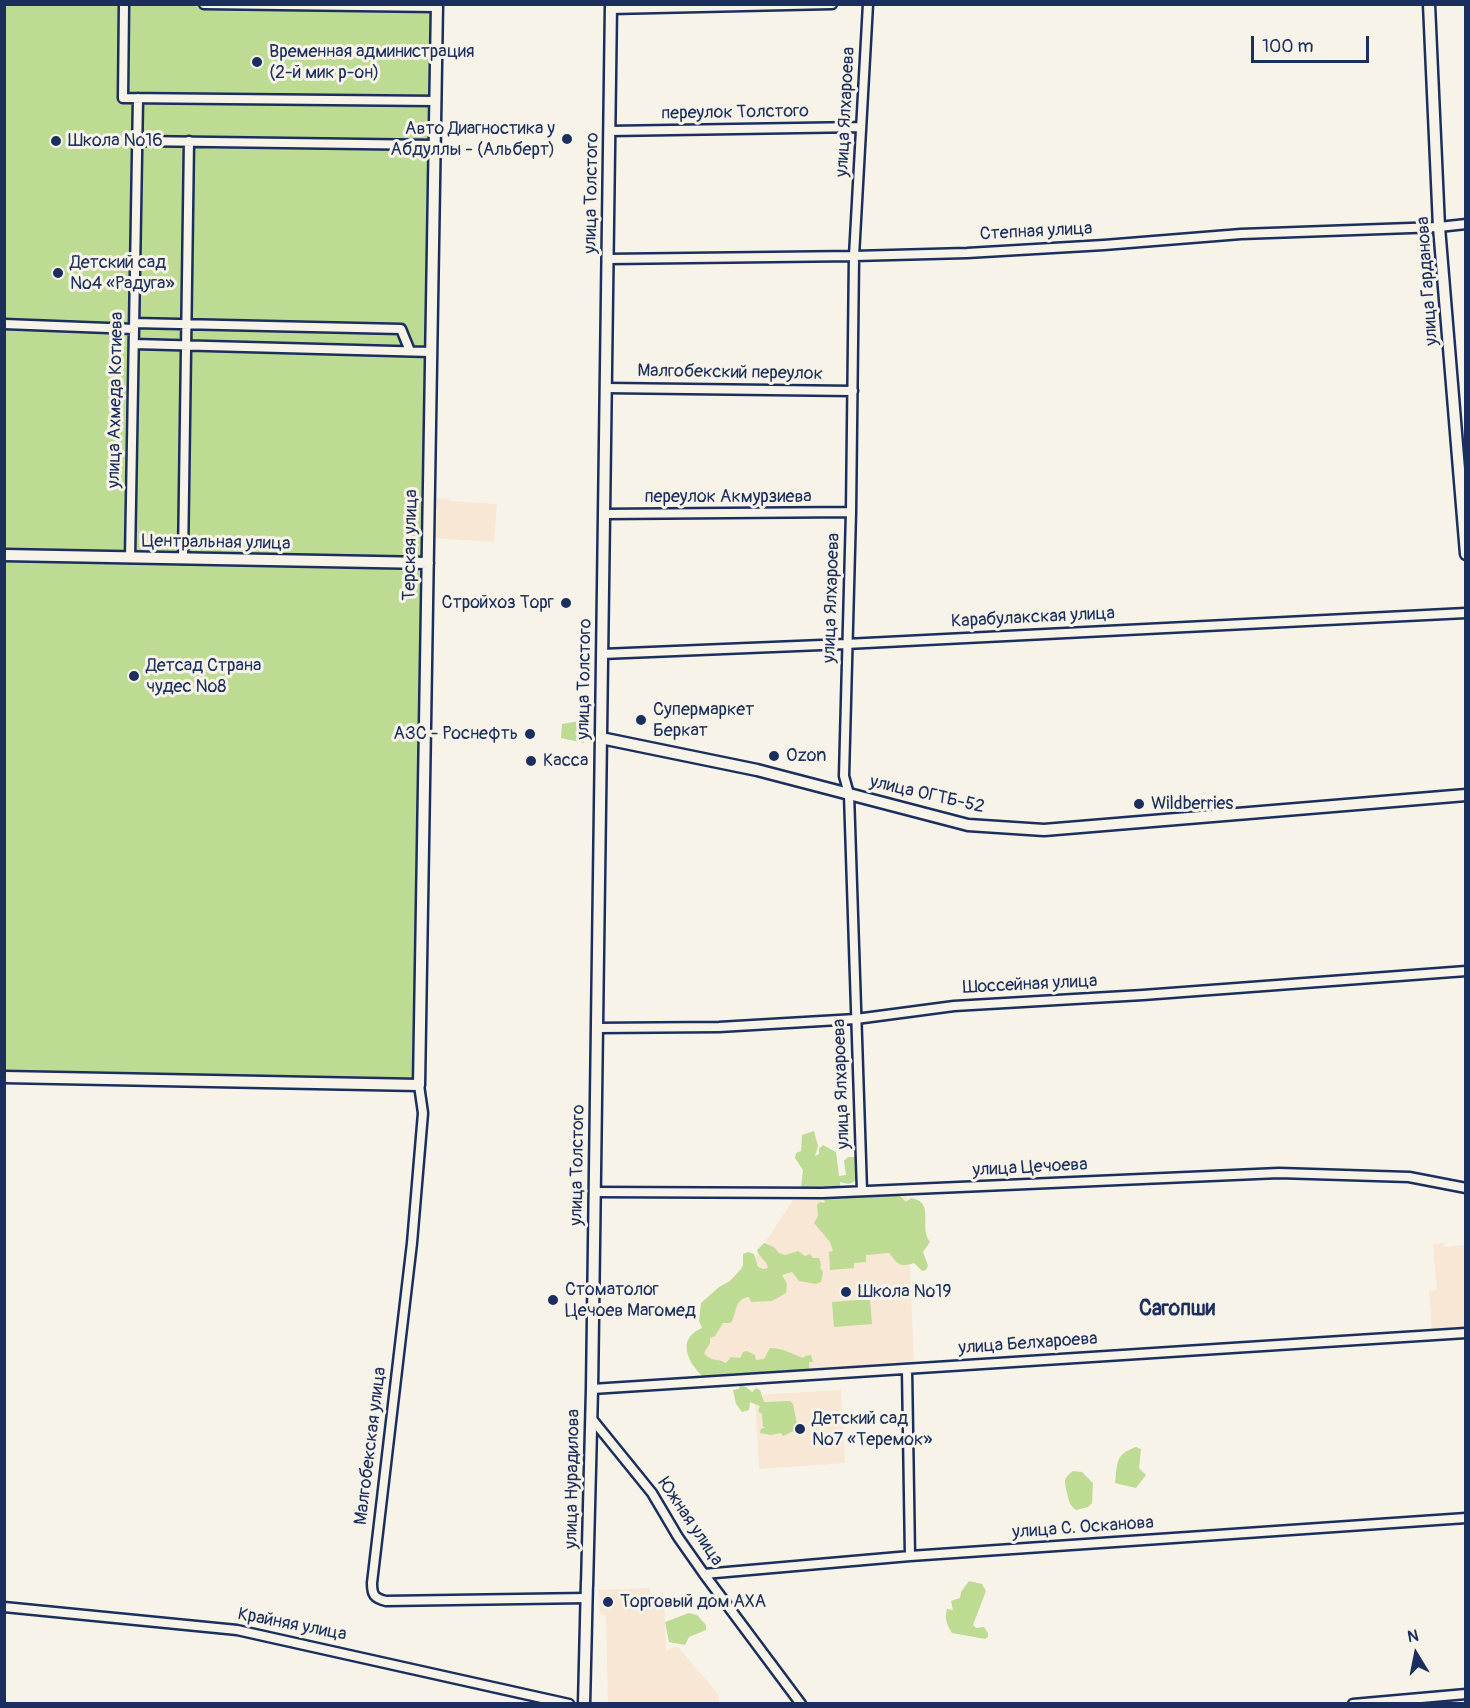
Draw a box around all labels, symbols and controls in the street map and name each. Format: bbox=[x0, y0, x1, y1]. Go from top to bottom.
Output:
scale bar bbox=[1254, 24, 1372, 62]
text: 100 m bbox=[1262, 35, 1314, 58]
place label: Временная администрация (2-й мик р-он) bbox=[269, 41, 474, 84]
street label: улица Ялхароева bbox=[832, 46, 860, 178]
marker: Временная администрация (2-й мик р-он) bbox=[250, 55, 264, 69]
street label: переулок Толстого bbox=[661, 101, 809, 125]
place label: Авто Диагностика у Абдуллы - (Альберт) bbox=[390, 118, 555, 160]
place label: Школа №16 bbox=[68, 130, 163, 152]
marker: Авто Диагностика у Абдуллы - (Альберт) bbox=[560, 132, 574, 146]
street label: улица Толстого bbox=[580, 132, 604, 254]
marker: Школа №16 bbox=[49, 134, 63, 148]
street label: улица Гарданова bbox=[1413, 216, 1443, 346]
street label: Степная улица bbox=[979, 218, 1093, 246]
place label: Детский сад №4 «Радуга» bbox=[70, 252, 175, 294]
marker: Детский сад №4 «Радуга» bbox=[51, 266, 65, 280]
street label: улица Ахмеда Котиева bbox=[104, 312, 128, 488]
street label: Малгобекский переулок bbox=[637, 361, 823, 385]
street label: переулок Акмурзиева bbox=[644, 486, 812, 508]
street label: Терская улица bbox=[399, 489, 423, 601]
street label: Центральная улица bbox=[141, 531, 291, 555]
street label: улица Ялхароева bbox=[819, 533, 845, 663]
place label: Стройхоз Торг bbox=[442, 592, 554, 614]
marker: Стройхоз Торг bbox=[559, 596, 573, 610]
street label: Карабулакская улица bbox=[950, 603, 1116, 633]
street label: улица Толстого bbox=[573, 618, 597, 740]
place label: Детсад Страна чудес №8 bbox=[146, 655, 261, 698]
marker: Детсад Страна чудес №8 bbox=[127, 669, 141, 683]
place label: Супермаркет Беркат bbox=[653, 699, 754, 742]
marker: Супермаркет Беркат bbox=[634, 713, 648, 727]
place label: АЗС - Роснефть bbox=[393, 723, 518, 745]
marker: АЗС - Роснефть bbox=[523, 727, 537, 741]
place label: Ozon bbox=[786, 745, 826, 767]
marker: Ozon bbox=[767, 749, 781, 763]
place label: Касса bbox=[543, 750, 588, 772]
marker: Касса bbox=[524, 754, 538, 768]
street label: улица ОГТБ-52 bbox=[868, 771, 986, 819]
place label: Wildberries bbox=[1151, 793, 1233, 815]
marker: Wildberries bbox=[1132, 797, 1146, 811]
street label: Шоссейная улица bbox=[962, 971, 1098, 999]
street label: улица Ялхароева bbox=[829, 1019, 855, 1149]
street label: улица Толстого bbox=[566, 1104, 590, 1226]
street label: улица Цечоева bbox=[972, 1154, 1088, 1182]
place label: Стоматолог Цечоев Магомед bbox=[565, 1279, 696, 1322]
place label: Школа №19 bbox=[858, 1281, 952, 1303]
marker: Школа №19 bbox=[839, 1285, 853, 1299]
marker: Стоматолог Цечоев Магомед bbox=[546, 1293, 560, 1307]
district label: Сагопши bbox=[1139, 1297, 1215, 1323]
street label: улица Белхароева bbox=[958, 1328, 1098, 1360]
street label: Малгобекская улица bbox=[351, 1366, 391, 1526]
place label: Детский сад №7 «Теремок» bbox=[812, 1408, 932, 1450]
street label: улица Нурадилова bbox=[561, 1409, 585, 1549]
marker: Детский сад №7 «Теремок» bbox=[793, 1422, 807, 1436]
street label: Южная улица bbox=[653, 1474, 727, 1570]
street label: улица С. Осканова bbox=[1012, 1512, 1154, 1544]
place label: Торговый дом АХА bbox=[620, 1591, 766, 1613]
marker: Торговый дом АХА bbox=[601, 1595, 615, 1609]
street label: Крайняя улица bbox=[236, 1604, 348, 1646]
north arrow bbox=[1386, 1624, 1446, 1684]
text: N bbox=[1406, 1625, 1420, 1647]

